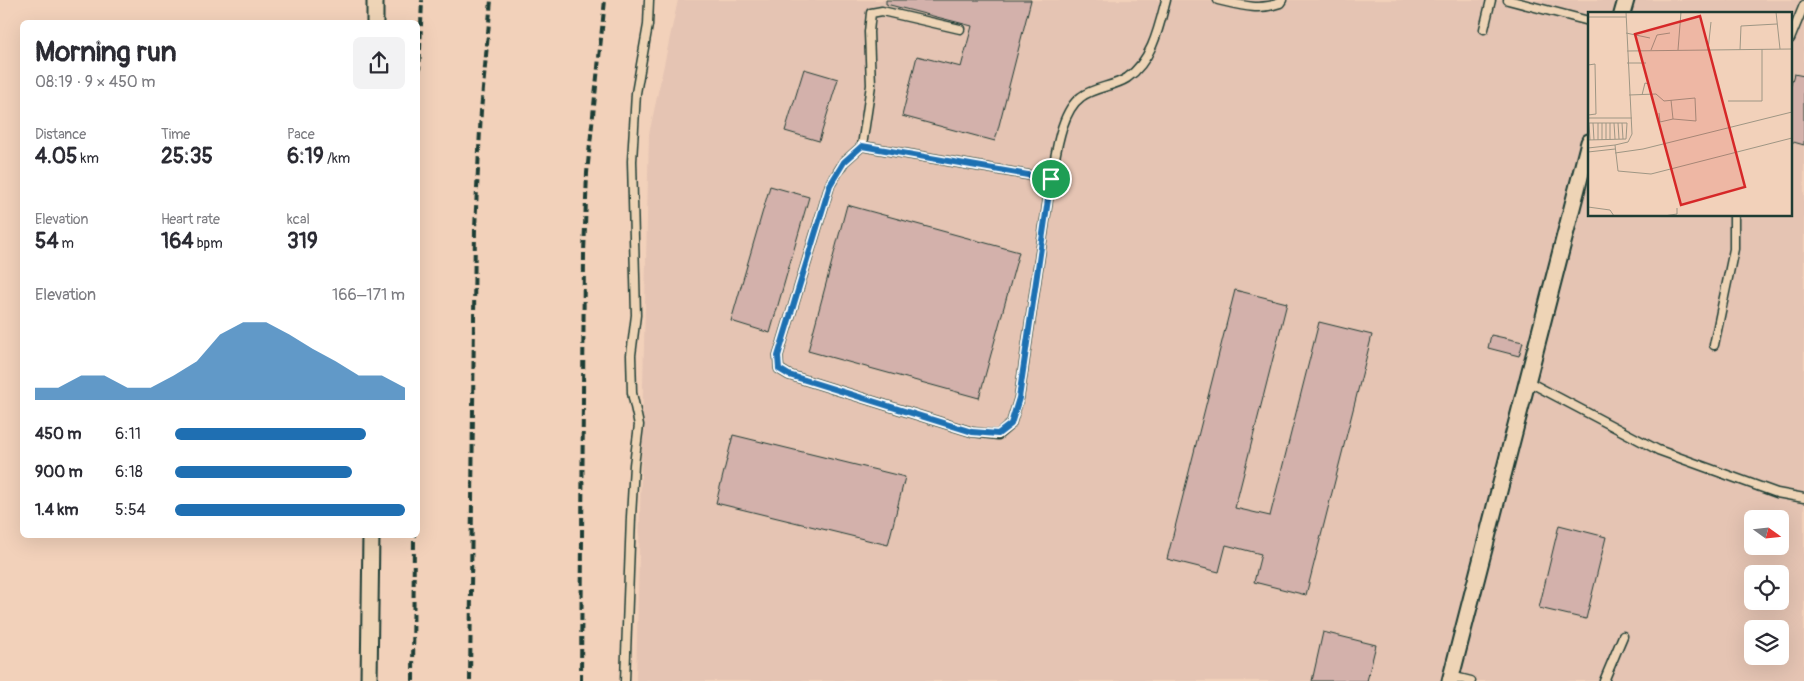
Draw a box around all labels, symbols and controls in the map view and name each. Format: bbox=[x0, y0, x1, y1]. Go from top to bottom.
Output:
inset map bbox=[1588, 12, 1792, 216]
text: Morning run bbox=[35, 35, 177, 70]
button: share bbox=[353, 37, 405, 89]
text: 08:19 · 9 × 450 m bbox=[35, 72, 155, 92]
text: Distance bbox=[35, 126, 86, 143]
text: Time bbox=[161, 126, 190, 143]
text: Pace bbox=[287, 126, 315, 143]
text: 4.05 bbox=[35, 143, 78, 170]
text: 25:35 bbox=[161, 143, 213, 170]
text: 6:19 bbox=[287, 143, 324, 170]
text: km bbox=[78, 150, 99, 167]
text: /km bbox=[324, 150, 350, 167]
pin bbox=[1030, 158, 1072, 200]
icon: arrive bbox=[1037, 165, 1065, 193]
text: Elevation bbox=[35, 211, 88, 228]
text: Heart rate bbox=[161, 211, 220, 228]
text: kcal bbox=[287, 211, 310, 228]
text: 54 bbox=[35, 228, 59, 255]
text: 164 bbox=[161, 228, 194, 255]
text: 319 bbox=[287, 228, 318, 255]
text: m bbox=[59, 235, 74, 252]
text: bpm bbox=[194, 235, 223, 252]
text: Elevation bbox=[35, 285, 96, 305]
text: 166–171 m bbox=[332, 285, 405, 305]
text: 450 m bbox=[35, 424, 82, 444]
text: 6:11 bbox=[115, 424, 141, 444]
text: 900 m bbox=[35, 462, 83, 482]
text: 6:18 bbox=[115, 462, 143, 482]
text: 1.4 km bbox=[35, 500, 78, 520]
text: 5:54 bbox=[115, 500, 146, 520]
north arrow bbox=[1744, 510, 1789, 555]
map controls bbox=[1744, 510, 1789, 665]
button: locate bbox=[1744, 565, 1789, 610]
button: layers bbox=[1744, 620, 1789, 665]

